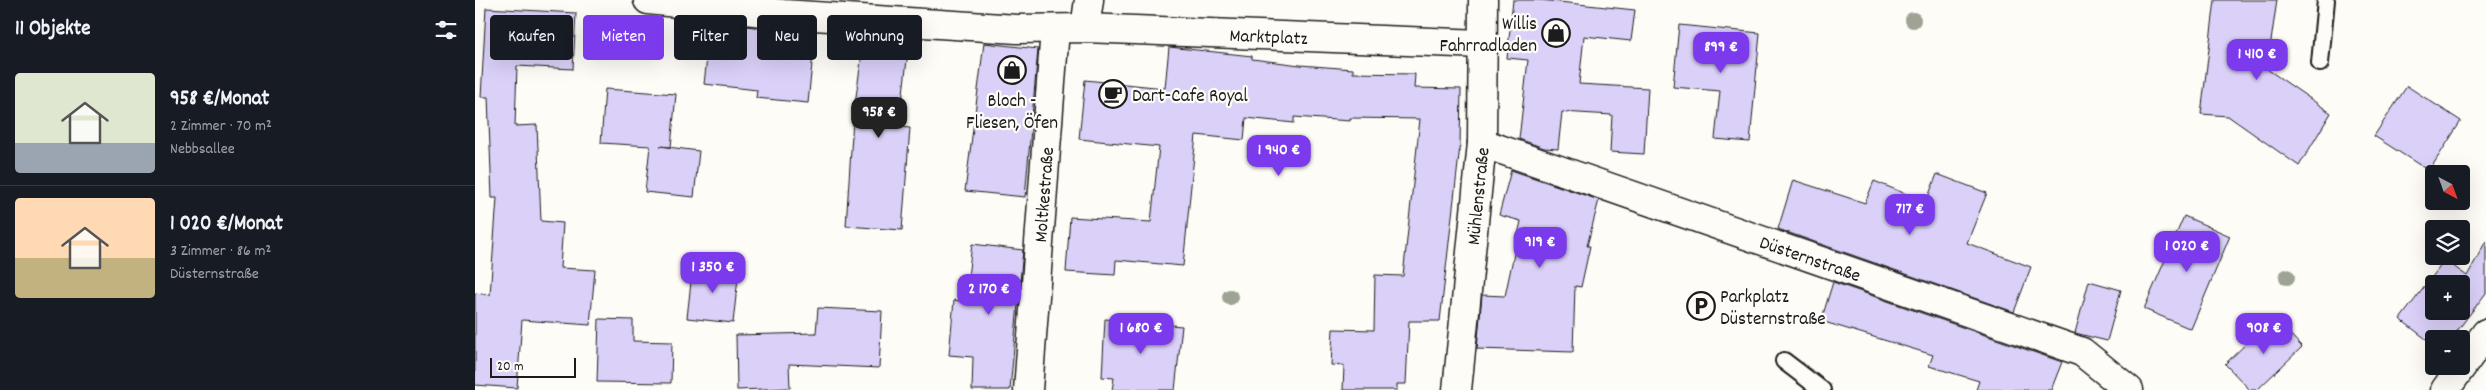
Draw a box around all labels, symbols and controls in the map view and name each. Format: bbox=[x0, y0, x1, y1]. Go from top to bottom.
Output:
place label: Willis Fahrradladen bbox=[1440, 12, 1537, 61]
text: 11 Objekte bbox=[15, 15, 91, 45]
chip: Kaufen bbox=[490, 15, 573, 60]
chip: Mieten bbox=[583, 15, 664, 60]
chip: Filter bbox=[674, 15, 747, 60]
chip: Neu bbox=[757, 15, 817, 60]
chip: Wohnung bbox=[827, 15, 922, 60]
icon: filters bbox=[432, 16, 460, 44]
shop icon: Willis Fahrradladen bbox=[1541, 18, 1571, 48]
street label: Marktplatz bbox=[1229, 24, 1308, 54]
pin: 899 € bbox=[1686, 32, 1756, 74]
text: 899 € bbox=[1704, 36, 1738, 59]
pin: 1 410 € bbox=[2211, 38, 2303, 81]
text: 1 410 € bbox=[2238, 43, 2276, 66]
shop icon: Bloch - Fliesen, Öfen bbox=[997, 55, 1027, 85]
cafe icon: Dart-Cafe Royal bbox=[1098, 79, 1128, 109]
place label: Dart-Cafe Royal bbox=[1132, 84, 1248, 111]
text: 958 €/Monat bbox=[170, 85, 269, 115]
place label: Bloch - Fliesen, Öfen bbox=[966, 89, 1058, 138]
icon: home bbox=[55, 93, 115, 153]
pin: 958 € bbox=[844, 96, 914, 139]
text: 958 € bbox=[862, 101, 896, 124]
text: 2 Zimmer · 70 m² bbox=[170, 115, 272, 138]
pin: 1 940 € bbox=[1233, 134, 1325, 177]
text: Nebbsallee bbox=[170, 138, 235, 161]
text: 1 940 € bbox=[1258, 139, 1300, 162]
street label: Moltkestraße bbox=[1029, 146, 1063, 244]
street label: Mühlenstraße bbox=[1462, 146, 1498, 247]
north arrow bbox=[2425, 165, 2470, 210]
map controls bbox=[2425, 165, 2470, 375]
pin: 717 € bbox=[1875, 194, 1945, 236]
text: 717 € bbox=[1896, 198, 1924, 221]
text: 1 020 €/Monat bbox=[170, 210, 283, 240]
icon: home bbox=[55, 218, 115, 278]
button: layers bbox=[2425, 220, 2470, 265]
pin: 919 € bbox=[1505, 226, 1575, 269]
pin: 1 020 € bbox=[2141, 230, 2233, 273]
text: 919 € bbox=[1525, 231, 1555, 254]
street label: Düsternstraße bbox=[1755, 231, 1864, 291]
text: 1 020 € bbox=[2165, 235, 2209, 258]
text: 3 Zimmer · 86 m² bbox=[170, 240, 271, 263]
pin: 1 350 € bbox=[667, 252, 759, 294]
text: 1 350 € bbox=[692, 256, 735, 279]
text: Düsternstraße bbox=[170, 263, 259, 286]
pin: 2 170 € bbox=[943, 274, 1035, 316]
button: + bbox=[2425, 275, 2470, 320]
text: 2 170 € bbox=[968, 278, 1010, 301]
place label: Parkplatz Düsternstraße bbox=[1720, 285, 1826, 334]
parking icon: Parkplatz Düsternstraße bbox=[1686, 291, 1716, 321]
pin: 1 680 € bbox=[1095, 312, 1187, 355]
pin: 908 € bbox=[2229, 312, 2299, 355]
text: 1 680 € bbox=[1120, 317, 1162, 340]
text: 908 € bbox=[2246, 317, 2282, 340]
button: − bbox=[2425, 330, 2470, 375]
scale bar bbox=[490, 355, 576, 378]
text: 20 m bbox=[497, 357, 524, 377]

